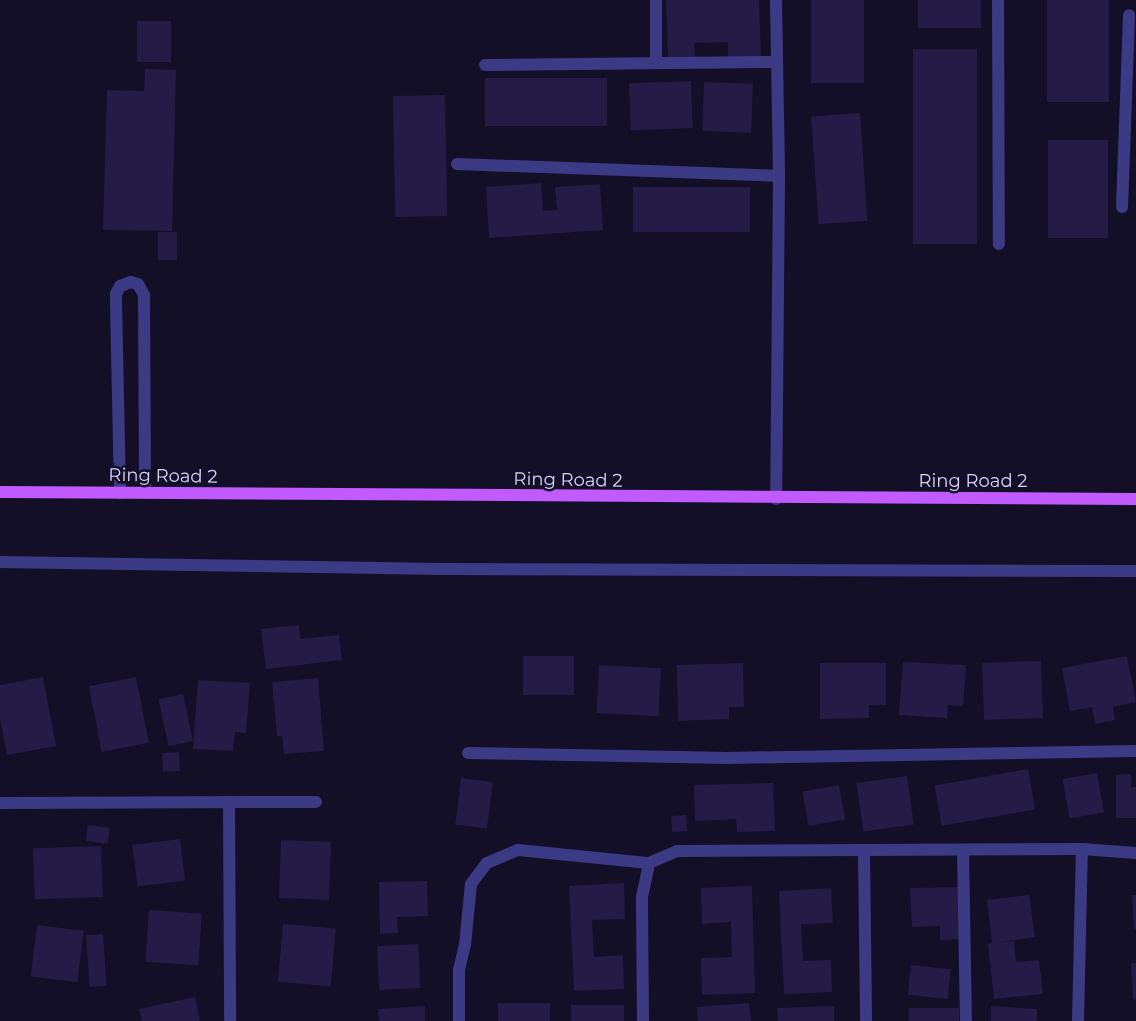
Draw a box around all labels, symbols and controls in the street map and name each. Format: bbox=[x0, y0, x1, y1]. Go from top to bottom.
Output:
street label: Ring Road 2 bbox=[108, 464, 218, 488]
street label: Ring Road 2 bbox=[513, 468, 623, 492]
street label: Ring Road 2 bbox=[918, 470, 1028, 492]

